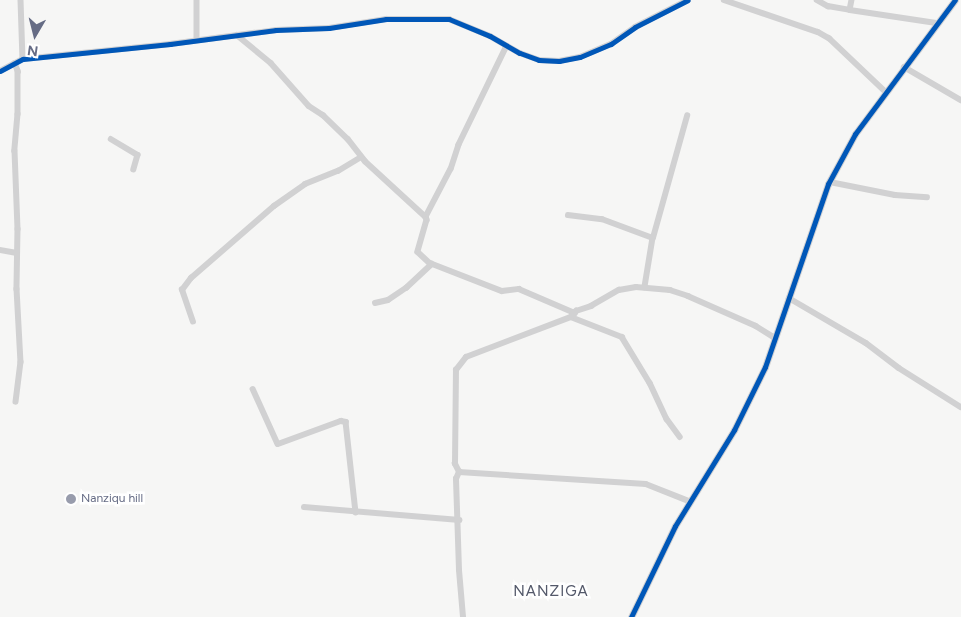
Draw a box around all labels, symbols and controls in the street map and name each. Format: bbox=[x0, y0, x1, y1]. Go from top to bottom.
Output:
north arrow bbox=[10, 10, 60, 60]
text: N bbox=[26, 41, 39, 60]
place label: Nanziqu hill bbox=[81, 492, 143, 506]
marker: Nanziqu hill bbox=[65, 493, 77, 505]
district label: NANZIGA bbox=[512, 583, 590, 601]

